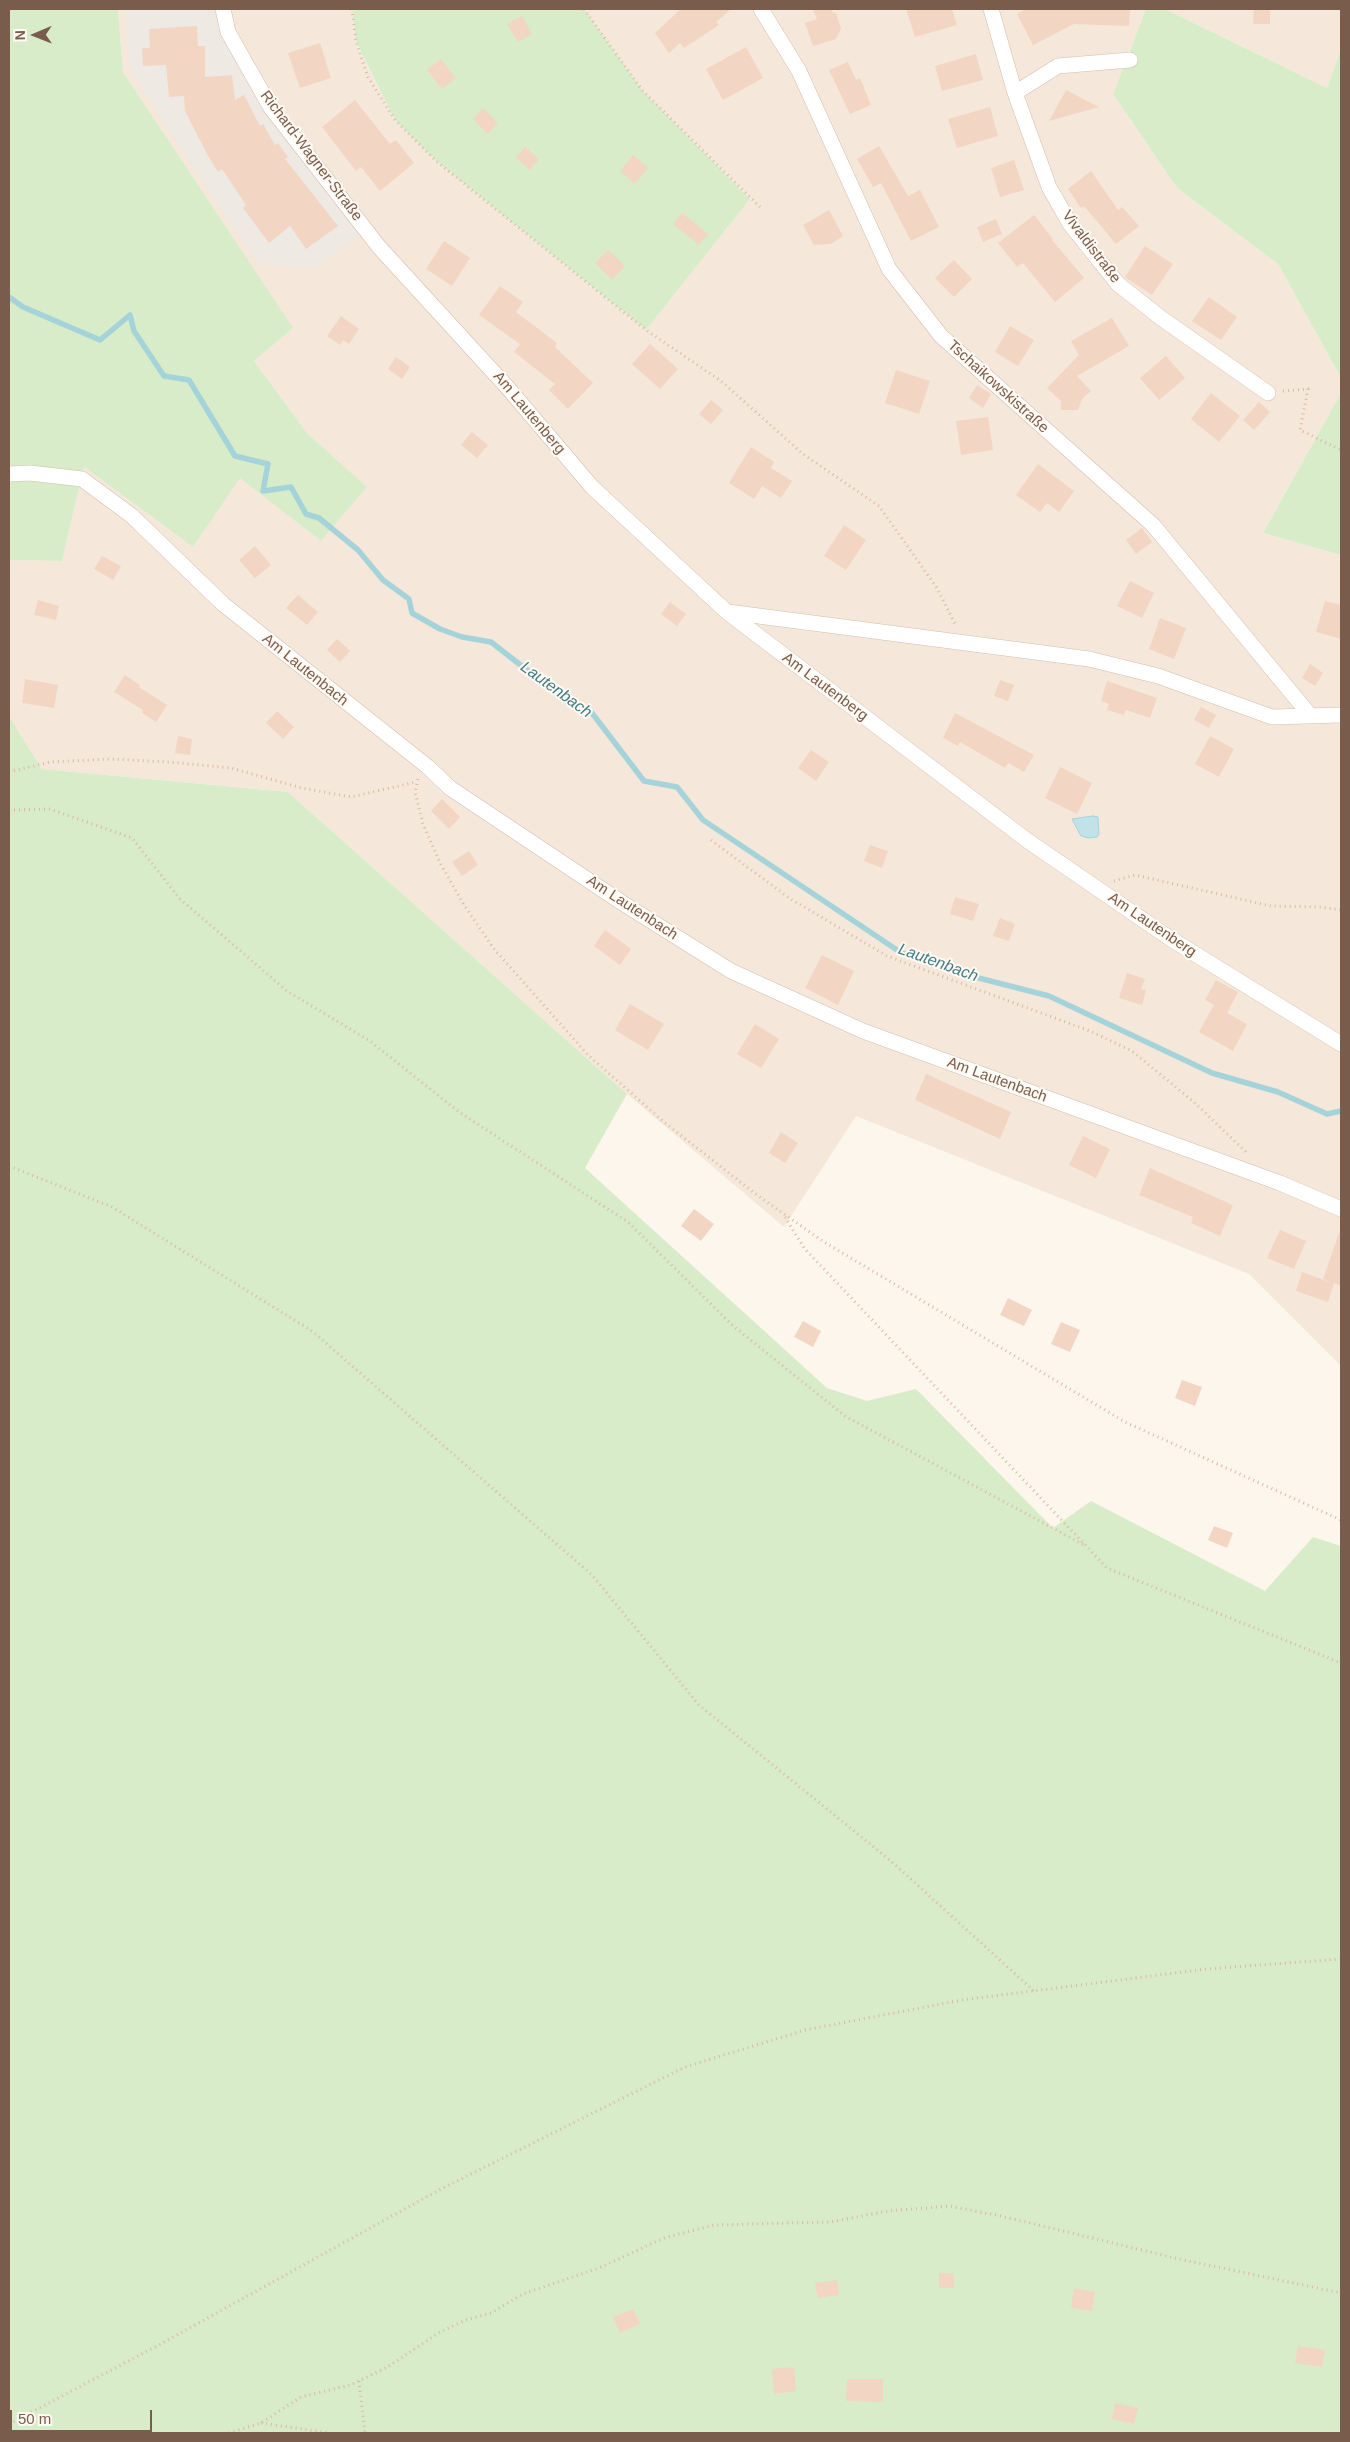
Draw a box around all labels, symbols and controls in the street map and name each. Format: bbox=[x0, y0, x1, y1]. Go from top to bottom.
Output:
north arrow bbox=[10, 10, 60, 60]
text: N bbox=[12, 30, 28, 40]
street label: Richard-Wagner-Straße bbox=[256, 87, 366, 225]
street label: Vivaldistraße bbox=[1058, 207, 1124, 287]
street label: Tschaikowskistraße bbox=[944, 337, 1052, 437]
street label: Am Lautenberg bbox=[489, 368, 569, 458]
street label: Am Lautenbach bbox=[259, 630, 351, 710]
street label: Am Lautenberg bbox=[779, 649, 871, 725]
water label: Lautenbach bbox=[517, 658, 595, 722]
street label: Am Lautenbach bbox=[583, 872, 681, 944]
street label: Am Lautenberg bbox=[1104, 889, 1200, 961]
water label: Lautenbach bbox=[895, 940, 981, 986]
street label: Am Lautenbach bbox=[945, 1054, 1049, 1106]
scale bar bbox=[12, 2400, 155, 2432]
text: 50 m bbox=[18, 2410, 51, 2427]

